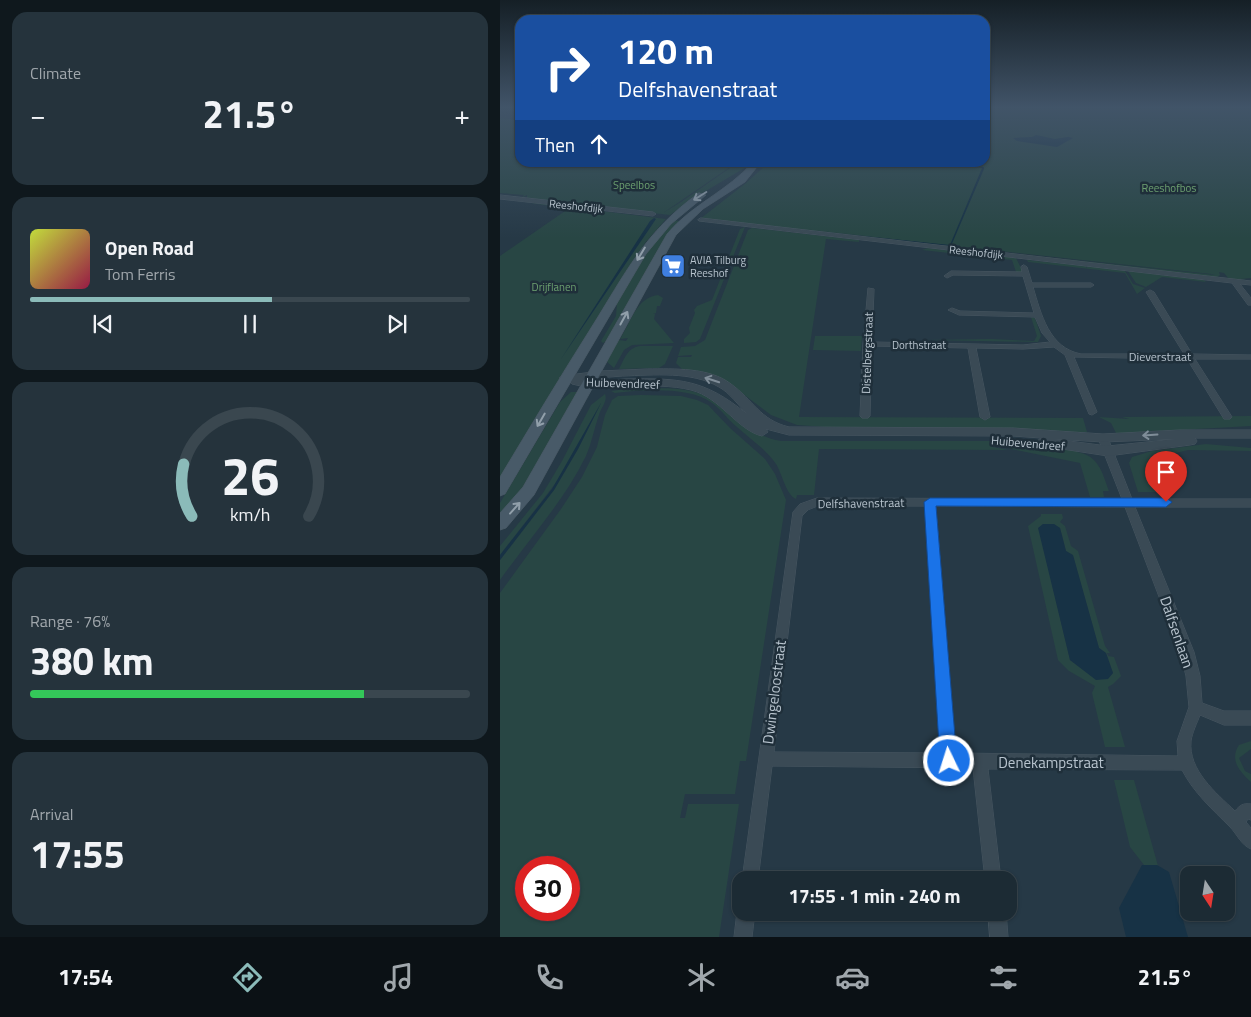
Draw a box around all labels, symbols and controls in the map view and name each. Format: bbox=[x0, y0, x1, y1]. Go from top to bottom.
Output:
text: 120 m bbox=[618, 24, 714, 78]
icon: right bbox=[535, 35, 600, 100]
text: Climate bbox=[30, 61, 81, 85]
text: Delfshavenstraat bbox=[618, 72, 777, 106]
text: 21.5° bbox=[203, 85, 297, 143]
text: − bbox=[30, 93, 46, 136]
text: + bbox=[454, 93, 470, 136]
text: Then bbox=[535, 130, 575, 159]
icon: ahead bbox=[585, 130, 613, 158]
park label: Speelbos bbox=[613, 177, 655, 193]
park label: Reeshofbos bbox=[1142, 180, 1196, 196]
one-way arrow bbox=[694, 191, 708, 201]
street label: Reeshofdijk bbox=[548, 195, 604, 217]
text: Open Road bbox=[105, 233, 194, 262]
street label: Reeshofdijk bbox=[948, 241, 1004, 263]
one-way arrow bbox=[635, 247, 645, 261]
place label: AVIA Tilburg Reeshof bbox=[690, 252, 746, 281]
supermarket icon: AVIA Tilburg Reeshof bbox=[660, 253, 686, 279]
text: Tom Ferris bbox=[105, 262, 176, 286]
park label: Drijflanen bbox=[532, 279, 576, 295]
icon: previous bbox=[89, 310, 117, 338]
icon: pause bbox=[236, 310, 264, 338]
icon: next bbox=[383, 310, 411, 338]
street label: Distelbergstraat bbox=[856, 311, 878, 394]
one-way arrow bbox=[620, 312, 630, 326]
street label: Dorthstraat bbox=[892, 337, 946, 353]
street label: Dieverstraat bbox=[1129, 347, 1192, 366]
street label: Huibevendreef bbox=[586, 372, 660, 394]
one-way arrow bbox=[705, 375, 721, 384]
one-way arrow bbox=[535, 413, 545, 427]
street label: Huibevendreef bbox=[990, 430, 1066, 456]
one-way arrow bbox=[1142, 430, 1158, 440]
text: 26 bbox=[221, 436, 279, 515]
pin bbox=[1145, 451, 1187, 502]
icon: arrive bbox=[1152, 458, 1180, 486]
street label: Delfshavenstraat bbox=[817, 493, 905, 513]
text: km/h bbox=[230, 501, 270, 528]
one-way arrow bbox=[509, 501, 521, 514]
street label: Dalfsenlaan bbox=[1154, 593, 1200, 671]
text: Range · 76% bbox=[30, 609, 110, 633]
text: 380 km bbox=[30, 632, 154, 690]
street label: Dwingeloostraat bbox=[756, 638, 792, 745]
position arrow bbox=[922, 734, 974, 786]
street label: Denekampstraat bbox=[998, 751, 1105, 774]
text: Arrival bbox=[30, 802, 73, 826]
text: 17:55 bbox=[30, 825, 125, 883]
speed limit sign: 30 bbox=[515, 856, 580, 921]
north arrow bbox=[1180, 866, 1235, 921]
map controls bbox=[1180, 866, 1235, 921]
text: 17:55 · 1 min · 240 m bbox=[788, 881, 961, 910]
text: 17:54 bbox=[58, 960, 113, 994]
icon: directions bbox=[230, 960, 265, 995]
icon: music bbox=[381, 960, 416, 995]
icon: phone bbox=[532, 960, 567, 995]
icon: climate bbox=[684, 960, 719, 995]
icon: car bbox=[835, 960, 870, 995]
icon: filters bbox=[986, 960, 1021, 995]
text: 21.5° bbox=[1138, 960, 1193, 994]

